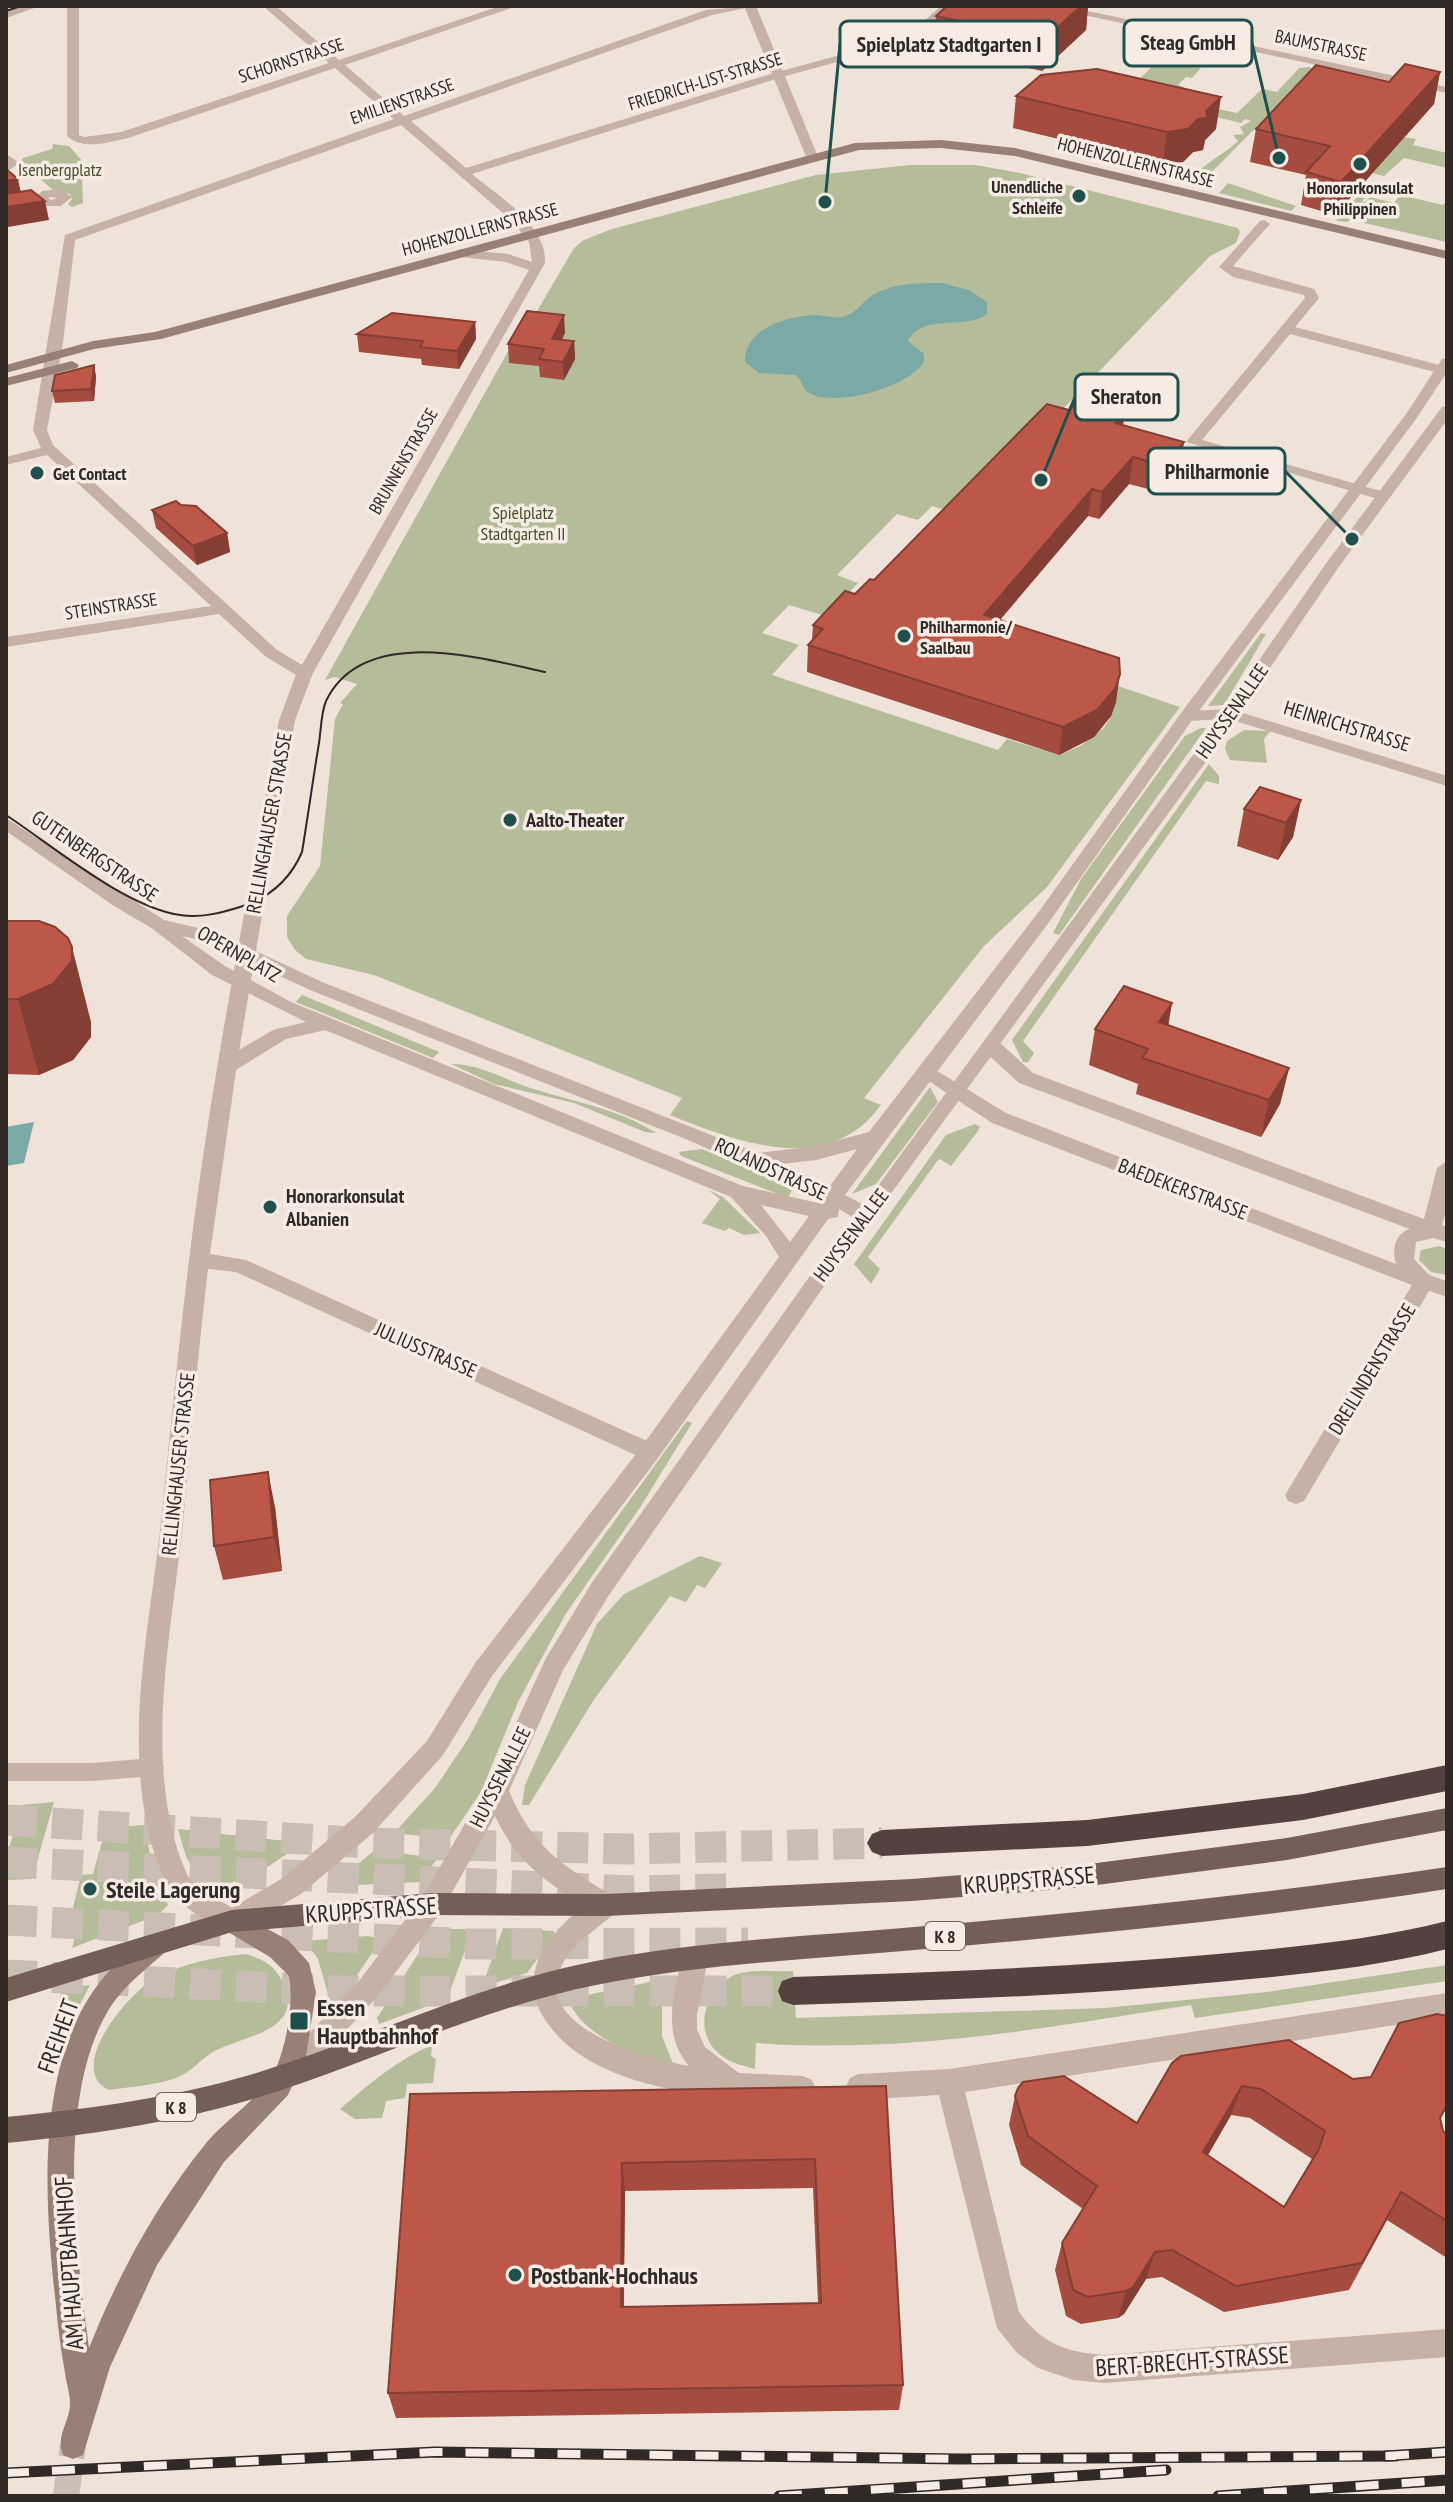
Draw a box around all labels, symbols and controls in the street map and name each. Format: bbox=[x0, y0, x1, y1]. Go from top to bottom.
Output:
callout: Steag GmbH bbox=[1124, 20, 1252, 66]
callout: Spielplatz Stadtgarten I bbox=[840, 21, 1057, 67]
street label: BAUMSTRASSE bbox=[1273, 24, 1369, 66]
text: Steag GmbH bbox=[1140, 28, 1236, 56]
text: Spielplatz Stadtgarten I bbox=[857, 30, 1041, 58]
street label: SCHORNSTRASSE bbox=[235, 32, 347, 88]
street label: FRIEDRICH-LIST-STRASSE bbox=[625, 47, 785, 115]
street label: EMILIENSTRASSE bbox=[347, 73, 457, 129]
street label: HOHENZOLLERNSTRASSE bbox=[1055, 131, 1217, 193]
marker: Honorarkonsulat Philippinen bbox=[1351, 155, 1369, 173]
park label: Isenbergplatz bbox=[18, 158, 102, 181]
place label: Unendliche Schleife bbox=[991, 175, 1063, 219]
place label: Honorarkonsulat Philippinen bbox=[1307, 176, 1414, 220]
marker: Unendliche Schleife bbox=[1070, 187, 1088, 205]
street label: HOHENZOLLERNSTRASSE bbox=[399, 197, 561, 261]
callout: Sheraton bbox=[1075, 374, 1178, 420]
text: Sheraton bbox=[1091, 382, 1161, 410]
street label: BRUNNENSTRASSE bbox=[363, 404, 443, 518]
callout: Philharmonie bbox=[1148, 448, 1285, 494]
text: Philharmonie bbox=[1165, 457, 1269, 485]
place label: Get Contact bbox=[53, 462, 127, 485]
marker: Get Contact bbox=[28, 464, 46, 482]
park label: Spielplatz Stadtgarten II bbox=[480, 501, 566, 545]
street label: STEINSTRASSE bbox=[63, 587, 159, 625]
place label: Philharmonie/ Saalbau bbox=[920, 615, 1013, 659]
marker: Philharmonie/ Saalbau bbox=[895, 627, 913, 645]
street label: HUYSSENALLEE bbox=[1190, 659, 1274, 763]
street label: HEINRICHSTRASSE bbox=[1281, 694, 1413, 758]
street label: RELLINGHAUSER STRASSE bbox=[240, 730, 298, 916]
street label: GUTENBERGSTRASSE bbox=[27, 804, 163, 908]
place label: Aalto-Theater bbox=[525, 807, 624, 833]
marker: Aalto-Theater bbox=[501, 811, 519, 829]
street label: OPERNPLATZ bbox=[193, 920, 285, 988]
street label: ROLANDSTRASSE bbox=[711, 1132, 831, 1206]
street label: BAEDEKERSTRASSE bbox=[1115, 1152, 1251, 1226]
place label: Honorarkonsulat Albanien bbox=[285, 1183, 404, 1232]
street label: HUYSSENALLEE bbox=[808, 1183, 894, 1287]
marker: Honorarkonsulat Albanien bbox=[261, 1198, 279, 1216]
street label: DREILINDENSTRASSE bbox=[1323, 1299, 1421, 1439]
street label: JULIUSSTRASSE bbox=[370, 1316, 481, 1384]
street label: RELLINGHAUSER STRASSE bbox=[155, 1371, 201, 1557]
street label: HUYSSENALLEE bbox=[463, 1722, 537, 1832]
street label: KRUPPSTRASSE bbox=[962, 1859, 1096, 1901]
place label: Steile Lagerung bbox=[106, 1874, 240, 1905]
marker: Steile Lagerung bbox=[81, 1880, 99, 1898]
street label: KRUPPSTRASSE bbox=[304, 1890, 438, 1930]
road number: K 8 bbox=[925, 1922, 965, 1950]
place label: Essen Hauptbahnhof bbox=[317, 1992, 439, 2051]
street label: FREIHEIT bbox=[30, 1994, 86, 2077]
marker: Essen Hauptbahnhof bbox=[288, 2010, 310, 2032]
road number: K 8 bbox=[156, 2093, 196, 2121]
street label: AM HAUPTBAHNHOF bbox=[47, 2175, 91, 2351]
place label: Postbank-Hochhaus bbox=[531, 2260, 698, 2291]
marker: Postbank-Hochhaus bbox=[506, 2266, 524, 2284]
street label: BERT-BRECHT-STRASSE bbox=[1094, 2339, 1290, 2383]

